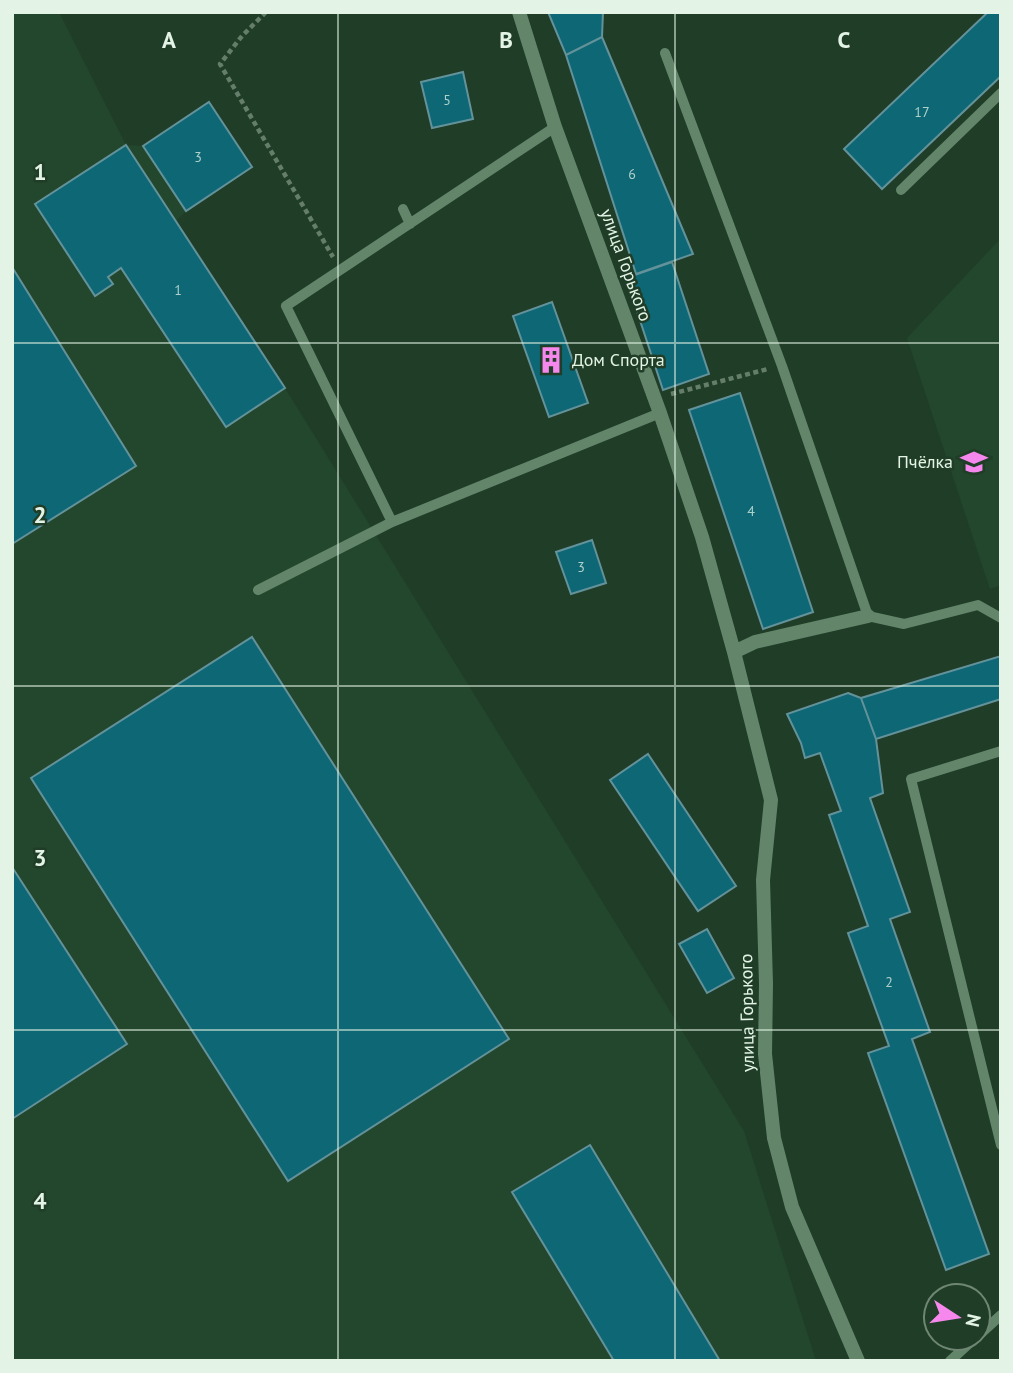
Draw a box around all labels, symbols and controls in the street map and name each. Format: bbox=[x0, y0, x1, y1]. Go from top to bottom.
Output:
text: A bbox=[162, 25, 176, 54]
text: B bbox=[499, 25, 513, 54]
text: C bbox=[838, 25, 851, 54]
house number: 5 bbox=[443, 91, 451, 109]
house number: 17 bbox=[914, 103, 930, 121]
house number: 3 bbox=[194, 148, 202, 166]
text: 1 bbox=[33, 157, 47, 186]
house number: 6 bbox=[628, 165, 636, 183]
street label: улица Горького bbox=[595, 205, 658, 324]
house number: 1 bbox=[174, 281, 182, 299]
building icon: Дом Спорта bbox=[536, 345, 566, 375]
place label: Дом Спорта bbox=[572, 348, 665, 371]
school or university icon: Пчёлка bbox=[959, 447, 989, 477]
place label: Пчёлка bbox=[897, 450, 953, 473]
text: 2 bbox=[33, 500, 47, 529]
house number: 4 bbox=[747, 502, 755, 520]
house number: 3 bbox=[577, 558, 585, 576]
text: 3 bbox=[33, 843, 47, 872]
street label: улица Горького bbox=[734, 954, 759, 1072]
house number: 2 bbox=[885, 973, 893, 991]
text: 4 bbox=[33, 1186, 47, 1215]
north arrow bbox=[922, 1282, 992, 1352]
text: N bbox=[961, 1312, 987, 1329]

